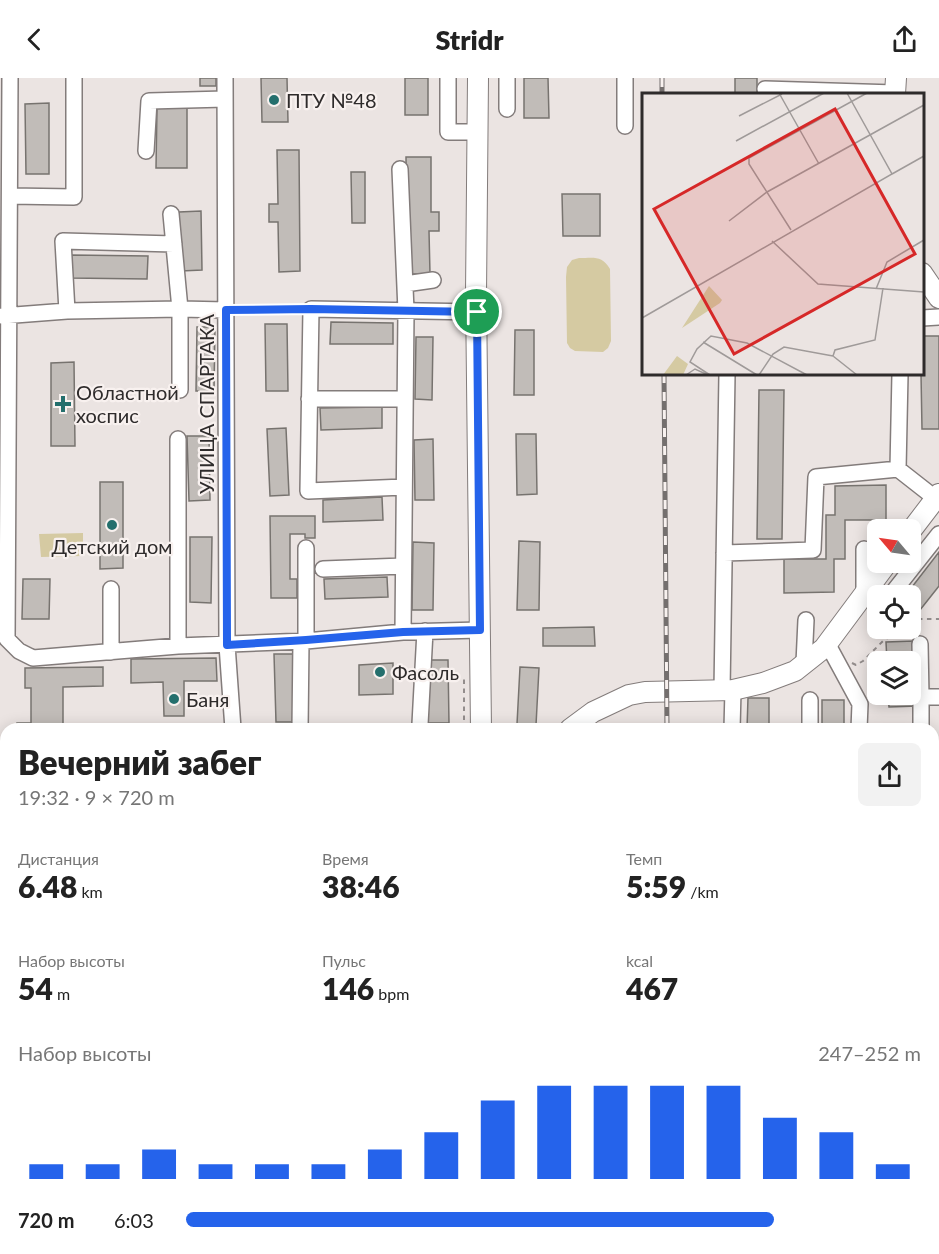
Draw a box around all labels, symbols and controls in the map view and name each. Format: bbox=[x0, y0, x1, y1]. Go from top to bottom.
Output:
icon: back bbox=[18, 23, 51, 56]
text: Stridr bbox=[435, 23, 504, 56]
icon: share bbox=[888, 23, 921, 56]
place label: ПТУ №48 bbox=[286, 88, 377, 112]
marker: ПТУ №48 bbox=[267, 93, 281, 107]
inset map bbox=[642, 93, 924, 375]
pin bbox=[451, 286, 502, 337]
icon: arrive bbox=[460, 295, 493, 328]
street label: УЛИЦА СПАРТАКА bbox=[194, 314, 218, 494]
place label: Областной хоспис bbox=[76, 380, 179, 427]
marker: Областной хоспис bbox=[54, 395, 72, 413]
marker: Детский дом bbox=[105, 518, 119, 532]
north arrow bbox=[867, 519, 921, 573]
map controls bbox=[867, 519, 921, 705]
place label: Детский дом bbox=[52, 534, 172, 558]
button: locate bbox=[867, 585, 921, 639]
button: layers bbox=[867, 651, 921, 705]
place label: Фасоль bbox=[392, 660, 459, 684]
marker: Фасоль bbox=[373, 665, 387, 679]
place label: Баня bbox=[186, 687, 229, 711]
marker: Баня bbox=[167, 692, 181, 706]
text: Вечерний забег bbox=[18, 742, 261, 782]
button: share bbox=[858, 743, 921, 806]
text: 19:32 · 9 × 720 m bbox=[18, 785, 175, 809]
text: Дистанция bbox=[18, 849, 99, 868]
text: Время bbox=[322, 849, 369, 868]
text: Темп bbox=[626, 849, 662, 868]
text: 6.48 bbox=[18, 868, 77, 904]
text: 38:46 bbox=[322, 868, 400, 904]
text: 5:59 bbox=[626, 868, 686, 904]
text: km bbox=[77, 882, 103, 901]
text: /km bbox=[686, 882, 719, 901]
text: Набор высоты bbox=[18, 951, 125, 970]
text: Пульс bbox=[322, 951, 366, 970]
text: kcal bbox=[626, 951, 653, 970]
text: 54 bbox=[18, 970, 53, 1006]
text: 146 bbox=[322, 970, 374, 1006]
text: 467 bbox=[626, 970, 678, 1006]
text: m bbox=[53, 984, 70, 1003]
text: bpm bbox=[374, 984, 409, 1003]
text: Набор высоты bbox=[18, 1041, 151, 1065]
text: 247–252 m bbox=[818, 1041, 921, 1065]
text: 720 m bbox=[18, 1208, 74, 1232]
text: 6:03 bbox=[114, 1208, 154, 1232]

